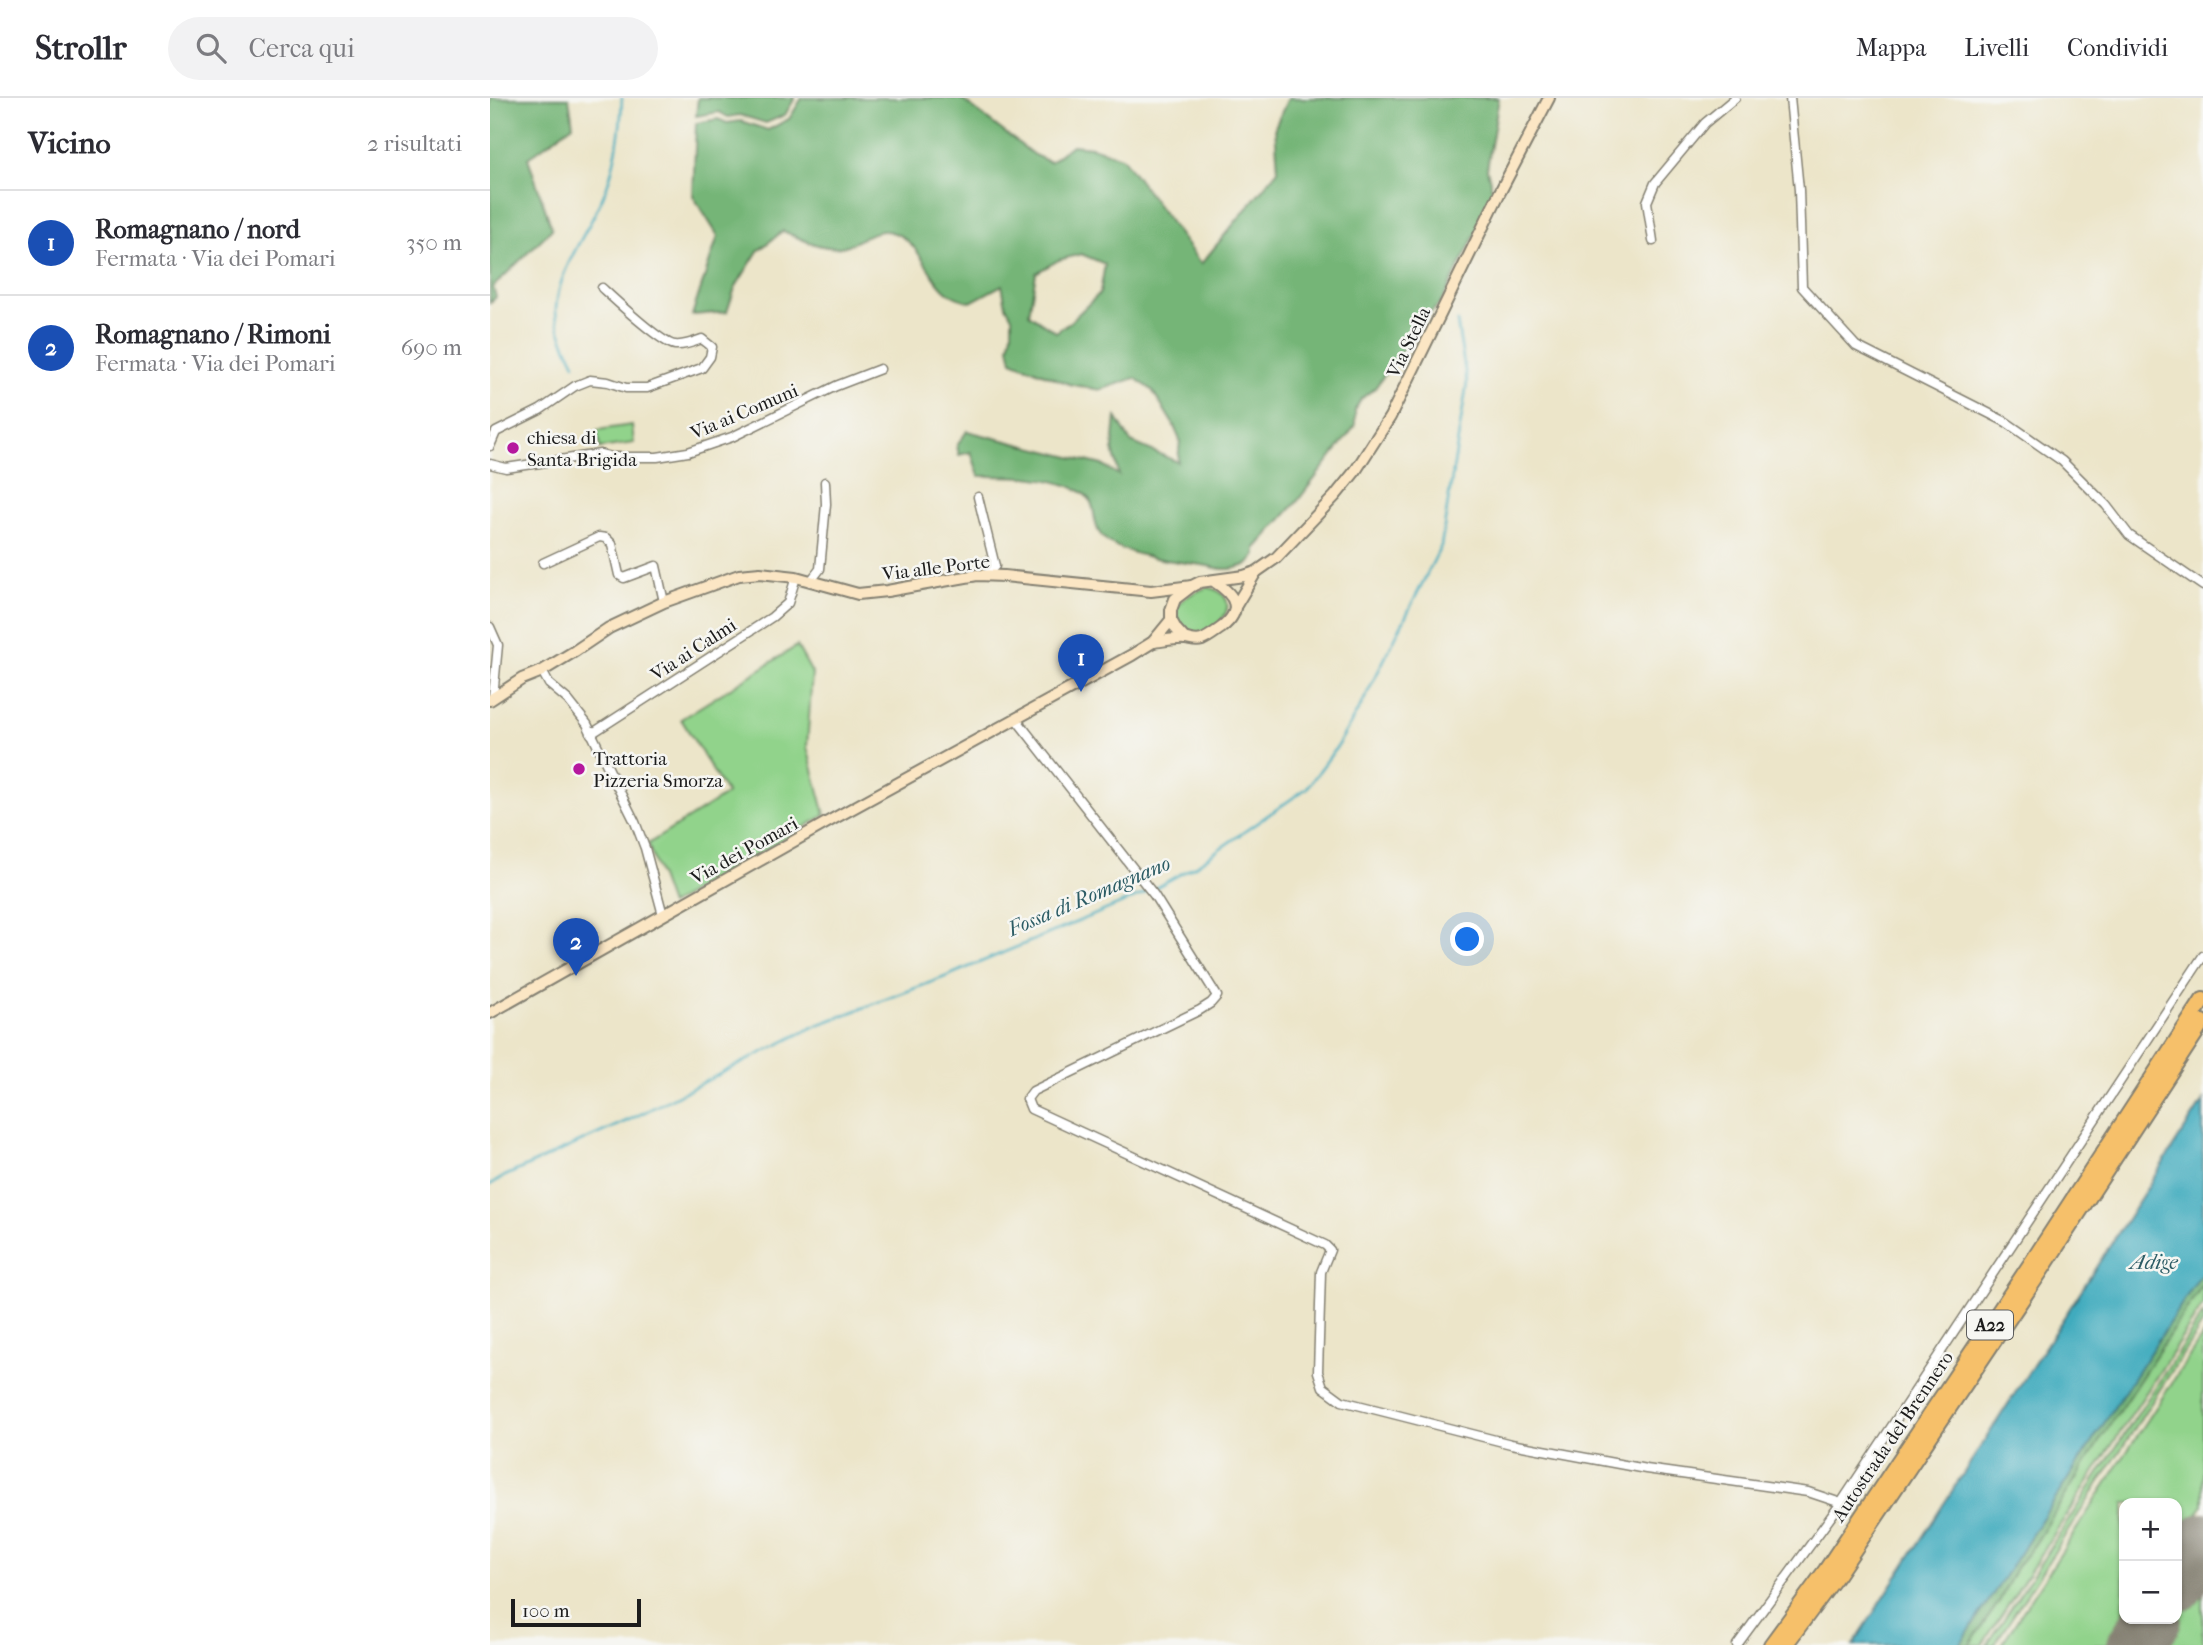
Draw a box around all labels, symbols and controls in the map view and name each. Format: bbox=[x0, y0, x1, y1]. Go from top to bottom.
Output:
search box bbox=[168, 17, 658, 80]
text: Strollr bbox=[35, 29, 126, 68]
icon: search bbox=[192, 29, 230, 67]
text: Cerca qui bbox=[248, 33, 355, 64]
text: Mappa bbox=[1856, 34, 1926, 62]
text: Livelli bbox=[1964, 34, 2029, 62]
text: Condividi bbox=[2067, 34, 2168, 62]
text: Vicino bbox=[28, 126, 111, 161]
text: 2 risultati bbox=[367, 130, 462, 157]
text: Romagnano / nord bbox=[95, 214, 300, 245]
text: 1 bbox=[47, 229, 55, 256]
text: 350 m bbox=[406, 229, 462, 256]
text: Fermata · Via dei Pomari bbox=[95, 245, 336, 272]
street label: Via Stella bbox=[1382, 303, 1436, 382]
text: Romagnano / Rimoni bbox=[95, 319, 331, 350]
text: 2 bbox=[45, 334, 57, 361]
text: 690 m bbox=[401, 334, 462, 361]
text: Fermata · Via dei Pomari bbox=[95, 350, 336, 377]
street label: Via ai Comuni bbox=[686, 379, 802, 445]
place label: chiesa di Santa Brigida bbox=[527, 427, 637, 471]
marker: chiesa di Santa Brigida bbox=[505, 440, 521, 456]
street label: Via alle Porte bbox=[880, 550, 991, 586]
street label: Via ai Calmi bbox=[646, 614, 741, 686]
pin: 1 bbox=[1058, 634, 1104, 692]
place label: Trattoria Pizzeria Smorza bbox=[593, 748, 723, 792]
marker: Trattoria Pizzeria Smorza bbox=[571, 761, 587, 777]
street label: Via dei Pomari bbox=[686, 812, 802, 890]
water label: Fossa di Romagnano bbox=[1003, 851, 1174, 941]
pin: 2 bbox=[553, 918, 599, 976]
your location bbox=[1450, 922, 1484, 956]
water label: Adige bbox=[2127, 1250, 2178, 1274]
road number: A22 bbox=[1967, 1310, 2013, 1340]
street label: Autostrada del Brennero bbox=[1827, 1347, 1958, 1527]
map controls bbox=[2119, 1498, 2182, 1624]
button: + bbox=[2119, 1498, 2182, 1561]
button: − bbox=[2119, 1561, 2182, 1624]
scale bar bbox=[511, 1596, 640, 1628]
text: 100 m bbox=[522, 1600, 570, 1622]

